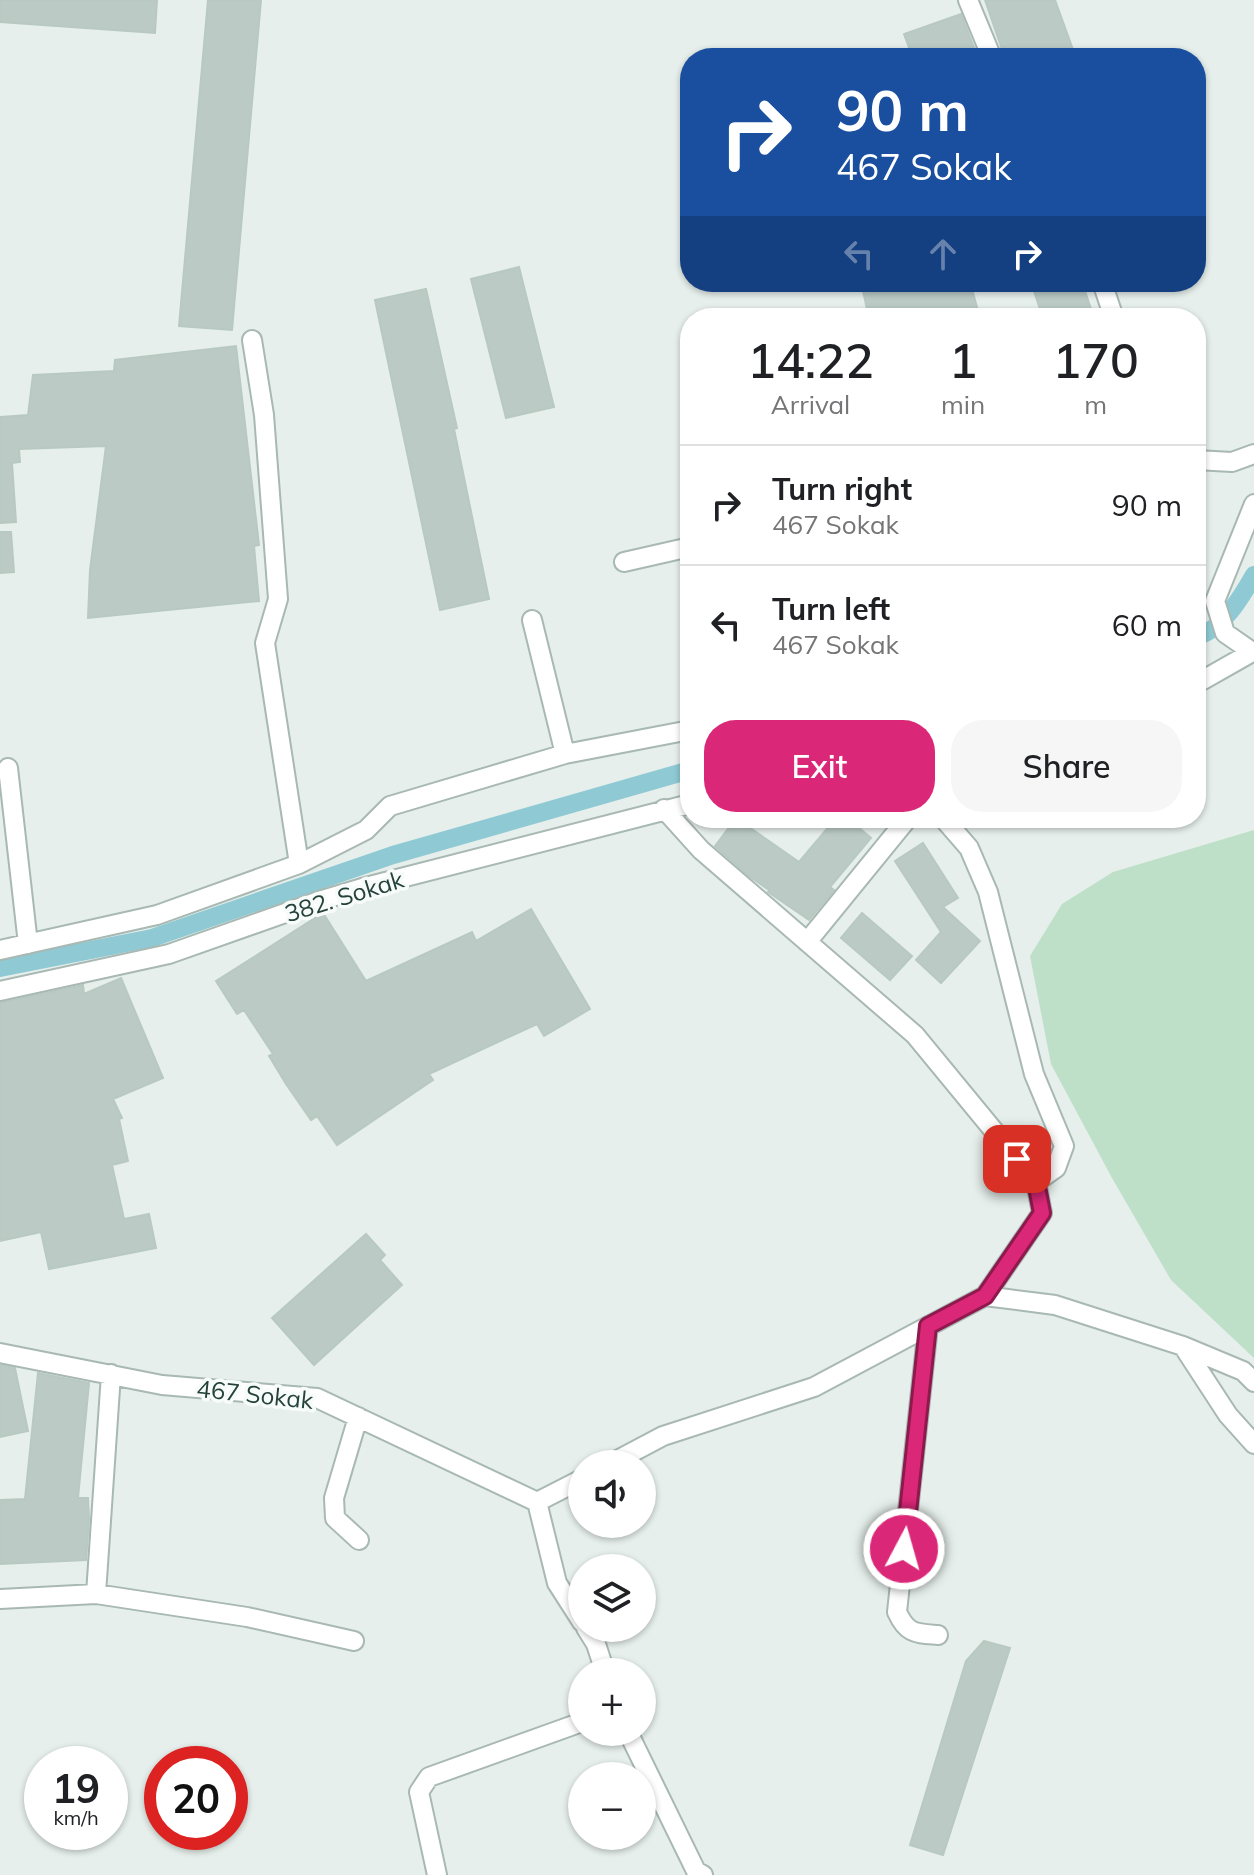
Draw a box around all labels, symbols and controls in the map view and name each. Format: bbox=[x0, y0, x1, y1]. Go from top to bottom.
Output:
text: 90 m bbox=[836, 75, 969, 145]
icon: right bbox=[704, 80, 808, 184]
text: 467 Sokak bbox=[836, 144, 1012, 189]
icon: left bbox=[837, 232, 881, 276]
icon: ahead bbox=[921, 232, 965, 276]
icon: right bbox=[1005, 232, 1049, 276]
text: 14:22 bbox=[747, 330, 874, 390]
text: 1 bbox=[949, 330, 977, 390]
text: 170 bbox=[1052, 330, 1139, 390]
text: Arrival bbox=[771, 388, 850, 421]
text: min bbox=[941, 388, 985, 421]
text: m bbox=[1084, 388, 1107, 421]
text: Turn right bbox=[772, 470, 912, 508]
icon: right bbox=[704, 483, 748, 527]
text: 90 m bbox=[1112, 486, 1182, 524]
text: 467 Sokak bbox=[772, 508, 899, 541]
text: Turn left bbox=[772, 590, 890, 628]
icon: left bbox=[704, 603, 748, 647]
text: 60 m bbox=[1112, 606, 1182, 644]
text: 467 Sokak bbox=[772, 628, 899, 661]
button: Exit bbox=[704, 720, 935, 812]
button: Share bbox=[951, 720, 1182, 812]
street label: 382. Sokak bbox=[281, 864, 408, 928]
pin bbox=[983, 1125, 1051, 1193]
icon: arrive bbox=[995, 1137, 1039, 1181]
street label: 467 Sokak bbox=[195, 1373, 315, 1415]
map controls bbox=[568, 1450, 656, 1850]
button: sound bbox=[568, 1450, 656, 1538]
position arrow bbox=[862, 1507, 946, 1591]
button: layers bbox=[568, 1554, 656, 1642]
button: + bbox=[568, 1658, 656, 1746]
speed limit sign: 20 bbox=[144, 1746, 248, 1850]
button: − bbox=[568, 1762, 656, 1850]
text: 19 bbox=[52, 1763, 100, 1813]
text: km/h bbox=[53, 1805, 99, 1830]

